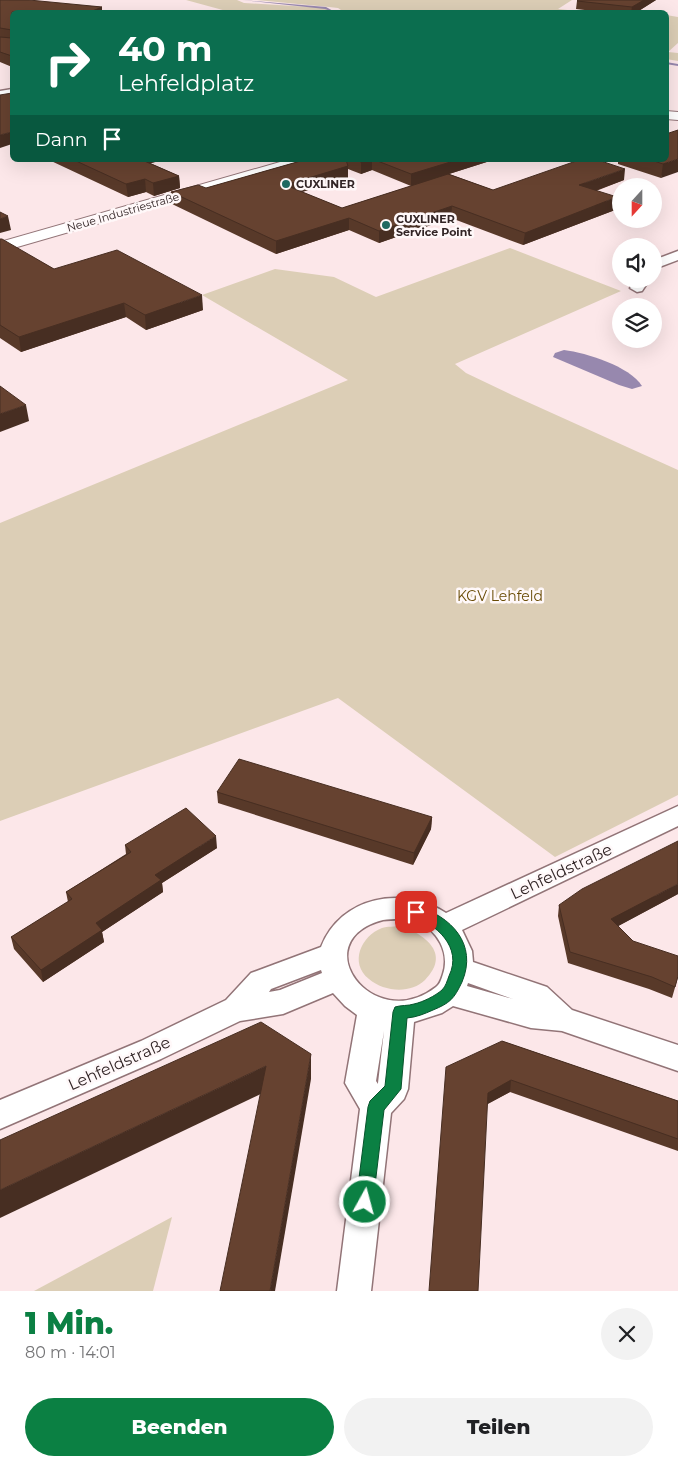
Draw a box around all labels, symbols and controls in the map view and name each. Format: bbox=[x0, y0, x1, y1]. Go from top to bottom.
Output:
text: 40 m bbox=[118, 27, 213, 70]
icon: right bbox=[35, 30, 100, 95]
text: Lehfeldplatz bbox=[118, 70, 254, 97]
icon: arrive bbox=[98, 125, 126, 153]
text: Dann bbox=[35, 128, 88, 151]
place label: CUXLINER bbox=[296, 177, 355, 191]
marker: CUXLINER bbox=[280, 178, 292, 190]
north arrow bbox=[612, 178, 662, 228]
map controls bbox=[612, 178, 662, 348]
street label: Neue Industriestraße bbox=[65, 189, 181, 235]
place label: CUXLINER Service Point bbox=[396, 212, 472, 239]
marker: CUXLINER Service Point bbox=[380, 219, 392, 231]
button: sound bbox=[612, 238, 662, 288]
button: layers bbox=[612, 298, 662, 348]
park label: KGV Lehfeld bbox=[457, 587, 543, 605]
street label: Lehfeldstraße bbox=[507, 840, 615, 903]
pin bbox=[395, 891, 437, 933]
icon: arrive bbox=[402, 898, 430, 926]
street label: Lehfeldstraße bbox=[65, 1032, 173, 1094]
position arrow bbox=[338, 1175, 390, 1227]
text: 1 Min. bbox=[25, 1305, 113, 1342]
button: close bbox=[601, 1308, 653, 1360]
text: 80 m · 14:01 bbox=[25, 1343, 116, 1362]
button: Beenden bbox=[25, 1398, 334, 1456]
button: Teilen bbox=[344, 1398, 653, 1456]

